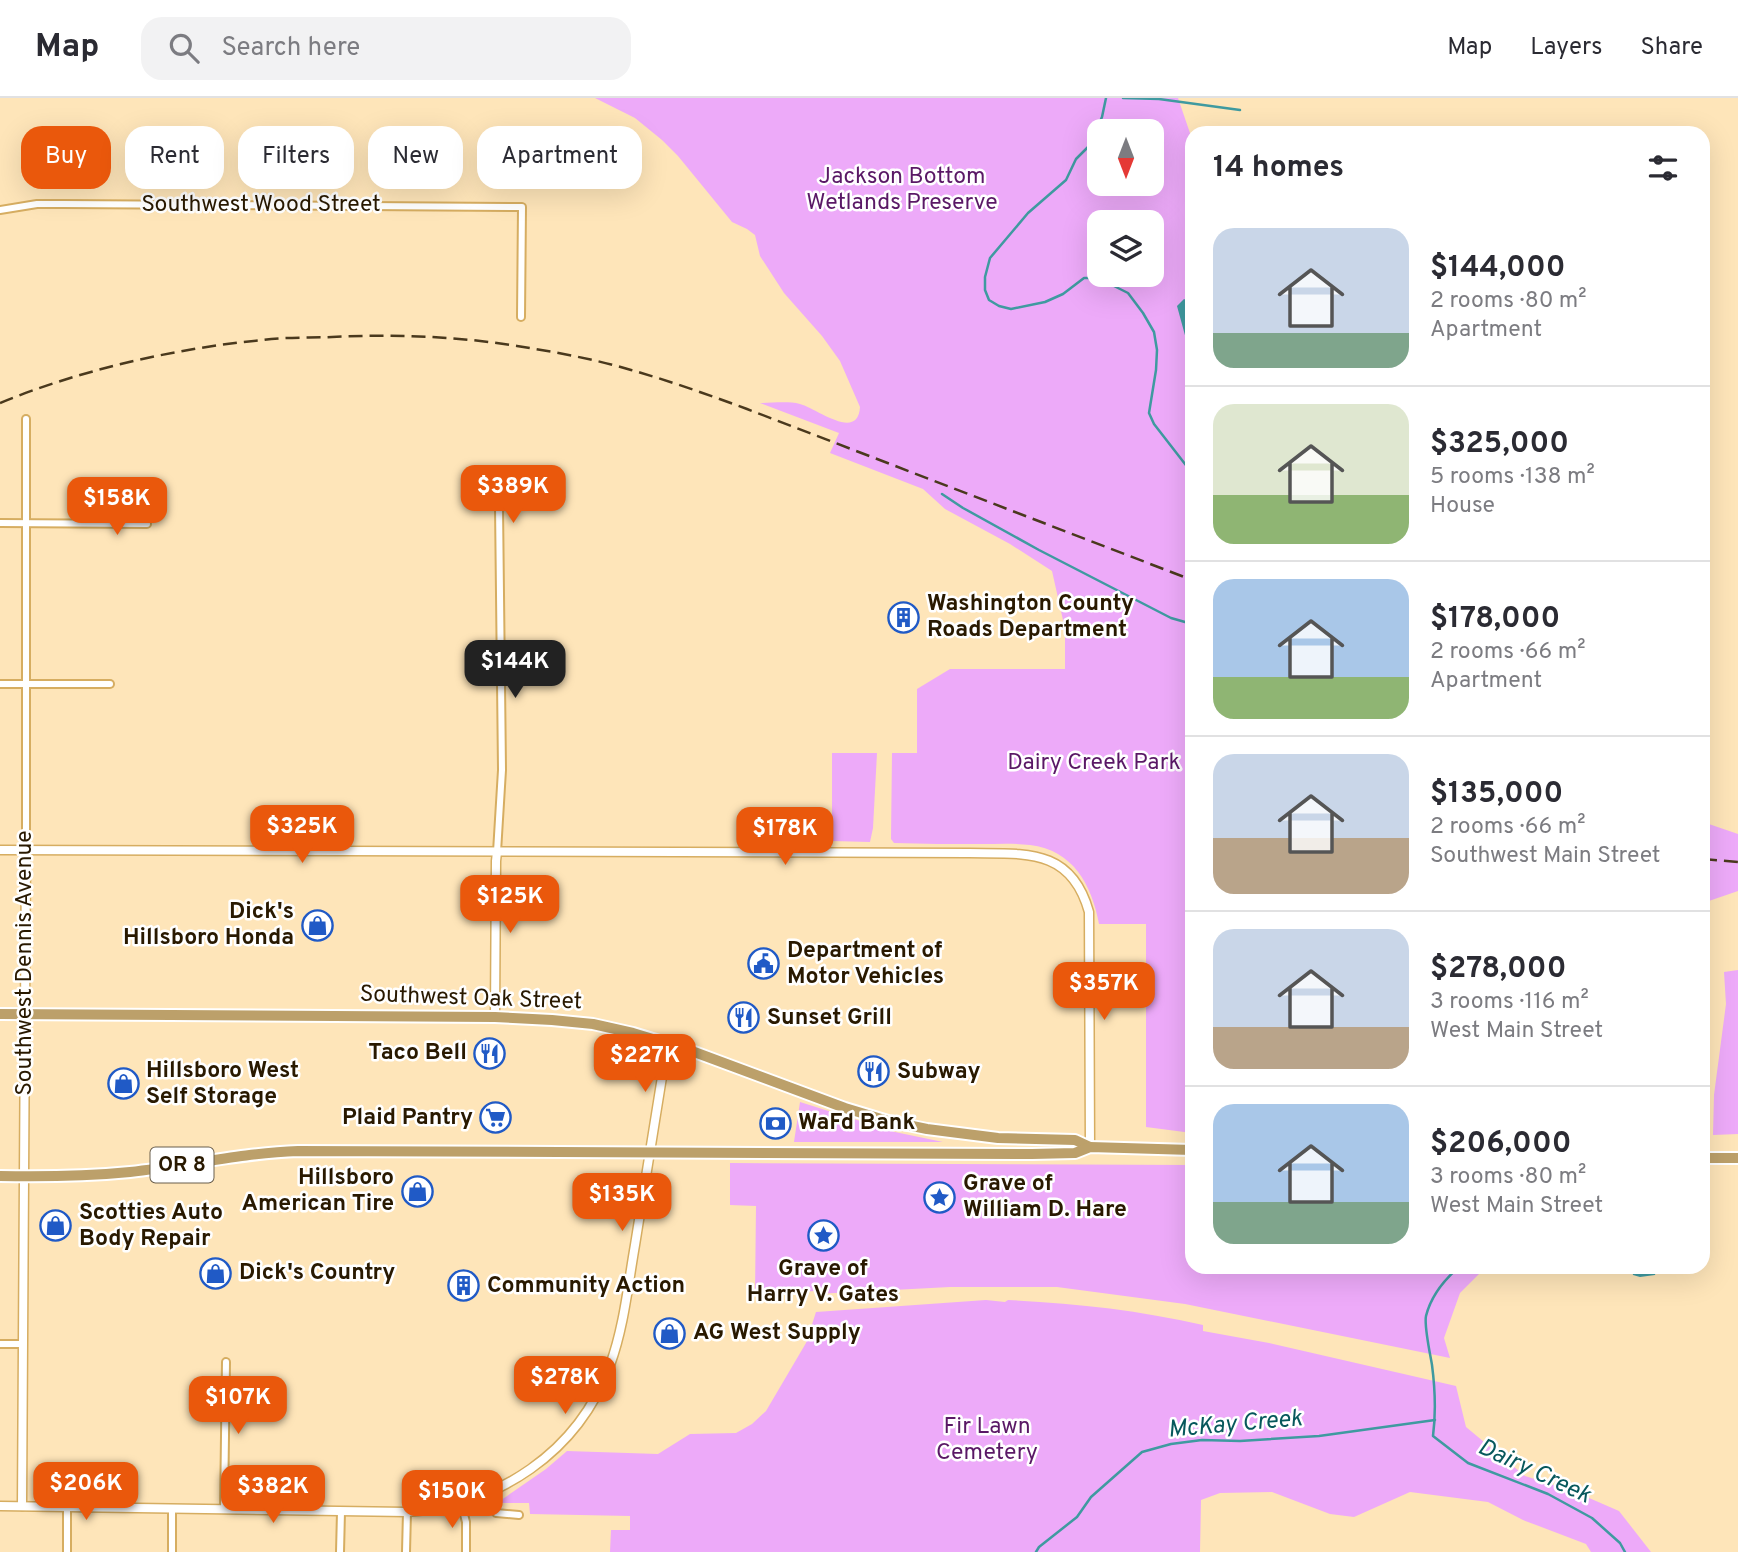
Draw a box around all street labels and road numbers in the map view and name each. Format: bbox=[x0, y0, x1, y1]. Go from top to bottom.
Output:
street label: Southwest Wood Street bbox=[141, 191, 381, 220]
street label: Southwest Dennis Avenue bbox=[11, 830, 40, 1096]
street label: Southwest Oak Street bbox=[359, 981, 583, 1017]
road number: OR 8 bbox=[150, 1148, 214, 1182]

